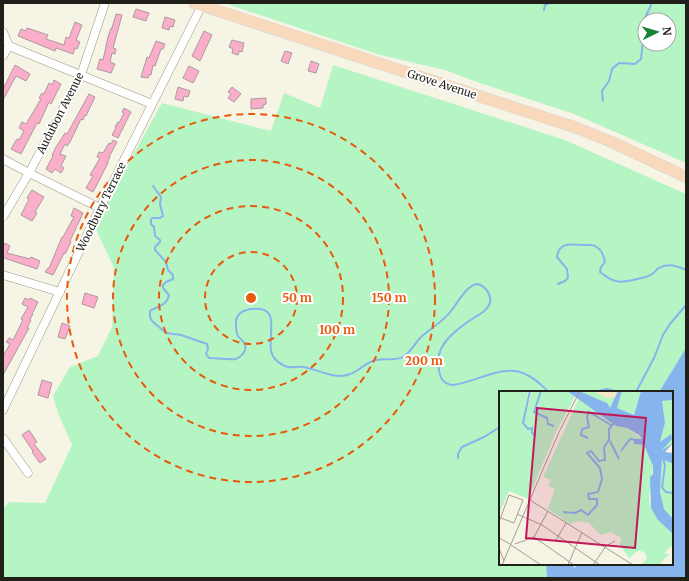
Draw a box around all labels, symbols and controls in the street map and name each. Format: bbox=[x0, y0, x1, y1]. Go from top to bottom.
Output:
north arrow bbox=[637, 12, 677, 52]
text: N bbox=[660, 26, 674, 36]
street label: Grove Avenue bbox=[406, 66, 479, 102]
street label: Audubon Avenue bbox=[33, 70, 87, 157]
street label: Woodbury Terrace bbox=[73, 160, 129, 255]
text: 50 m bbox=[282, 290, 312, 305]
text: 150 m bbox=[372, 290, 407, 305]
centre of rings bbox=[244, 291, 258, 305]
text: 100 m bbox=[319, 322, 355, 337]
text: 200 m bbox=[405, 353, 443, 368]
inset map bbox=[499, 391, 673, 565]

